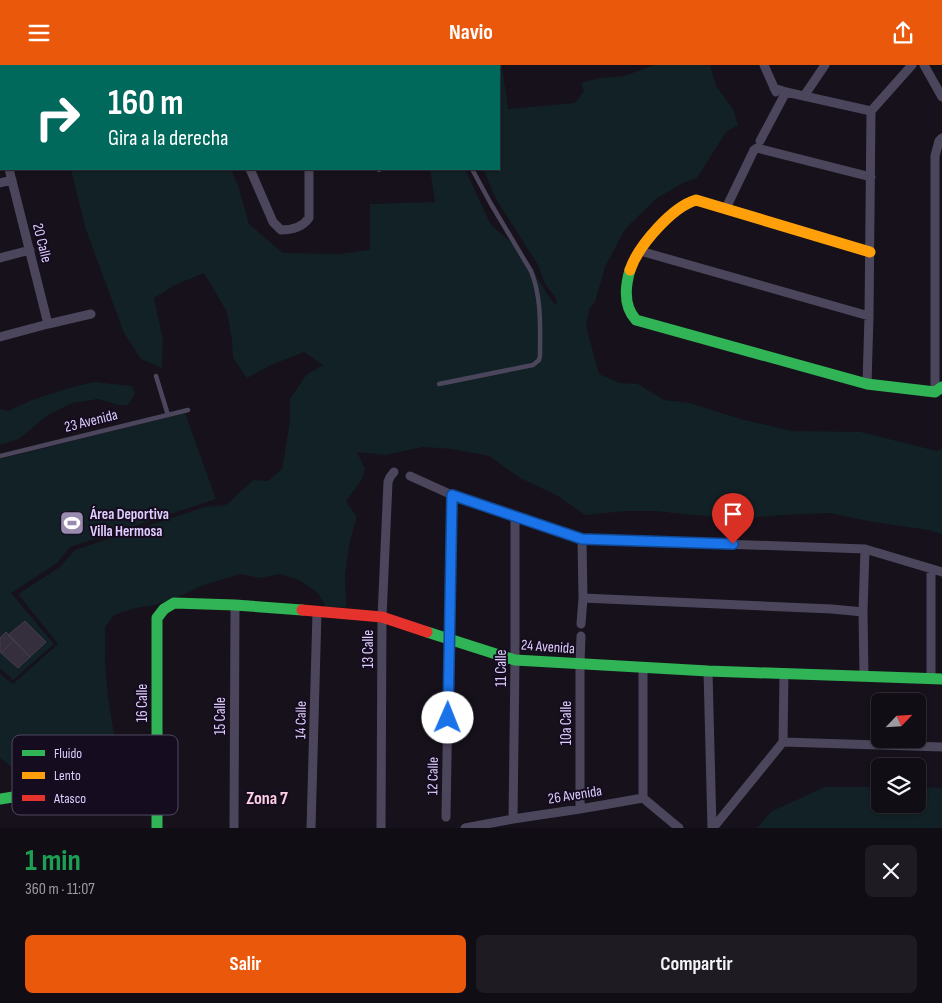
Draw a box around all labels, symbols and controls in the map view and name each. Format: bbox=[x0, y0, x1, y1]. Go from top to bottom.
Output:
icon: menu bbox=[25, 19, 53, 47]
text: Navio bbox=[449, 19, 493, 46]
icon: share bbox=[889, 19, 917, 47]
text: 160 m bbox=[108, 82, 184, 125]
icon: right bbox=[25, 85, 90, 150]
text: Gira a la derecha bbox=[108, 125, 229, 152]
street label: 20 Calle bbox=[28, 221, 56, 265]
street label: 23 Avenida bbox=[62, 405, 120, 437]
pin bbox=[712, 493, 754, 544]
icon: arrive bbox=[719, 500, 747, 528]
place label: Área Deportiva Villa Hermosa bbox=[89, 505, 169, 541]
sports icon: Área Deportiva Villa Hermosa bbox=[59, 510, 85, 536]
street label: 13 Calle bbox=[359, 630, 378, 668]
street label: 24 Avenida bbox=[520, 636, 576, 658]
street label: 11 Calle bbox=[492, 649, 511, 687]
street label: 16 Calle bbox=[133, 684, 152, 722]
position arrow bbox=[421, 691, 473, 743]
north arrow bbox=[871, 693, 926, 747]
map controls bbox=[871, 693, 926, 813]
street label: 15 Calle bbox=[211, 697, 230, 735]
street label: 14 Calle bbox=[291, 701, 311, 739]
street label: 10a Calle bbox=[557, 701, 576, 745]
legend bbox=[12, 735, 178, 815]
text: Fluido bbox=[54, 745, 82, 762]
street label: 12 Calle bbox=[423, 757, 443, 795]
button: layers bbox=[871, 758, 926, 813]
text: Lento bbox=[54, 767, 81, 784]
street label: 26 Avenida bbox=[547, 781, 604, 809]
district label: Zona 7 bbox=[246, 788, 288, 809]
text: Atasco bbox=[53, 790, 86, 807]
text: 1 min bbox=[25, 843, 81, 879]
button: close bbox=[865, 845, 917, 897]
text: 360 m · 11:07 bbox=[25, 880, 95, 899]
button: Salir bbox=[25, 935, 466, 993]
button: Compartir bbox=[476, 935, 917, 993]

